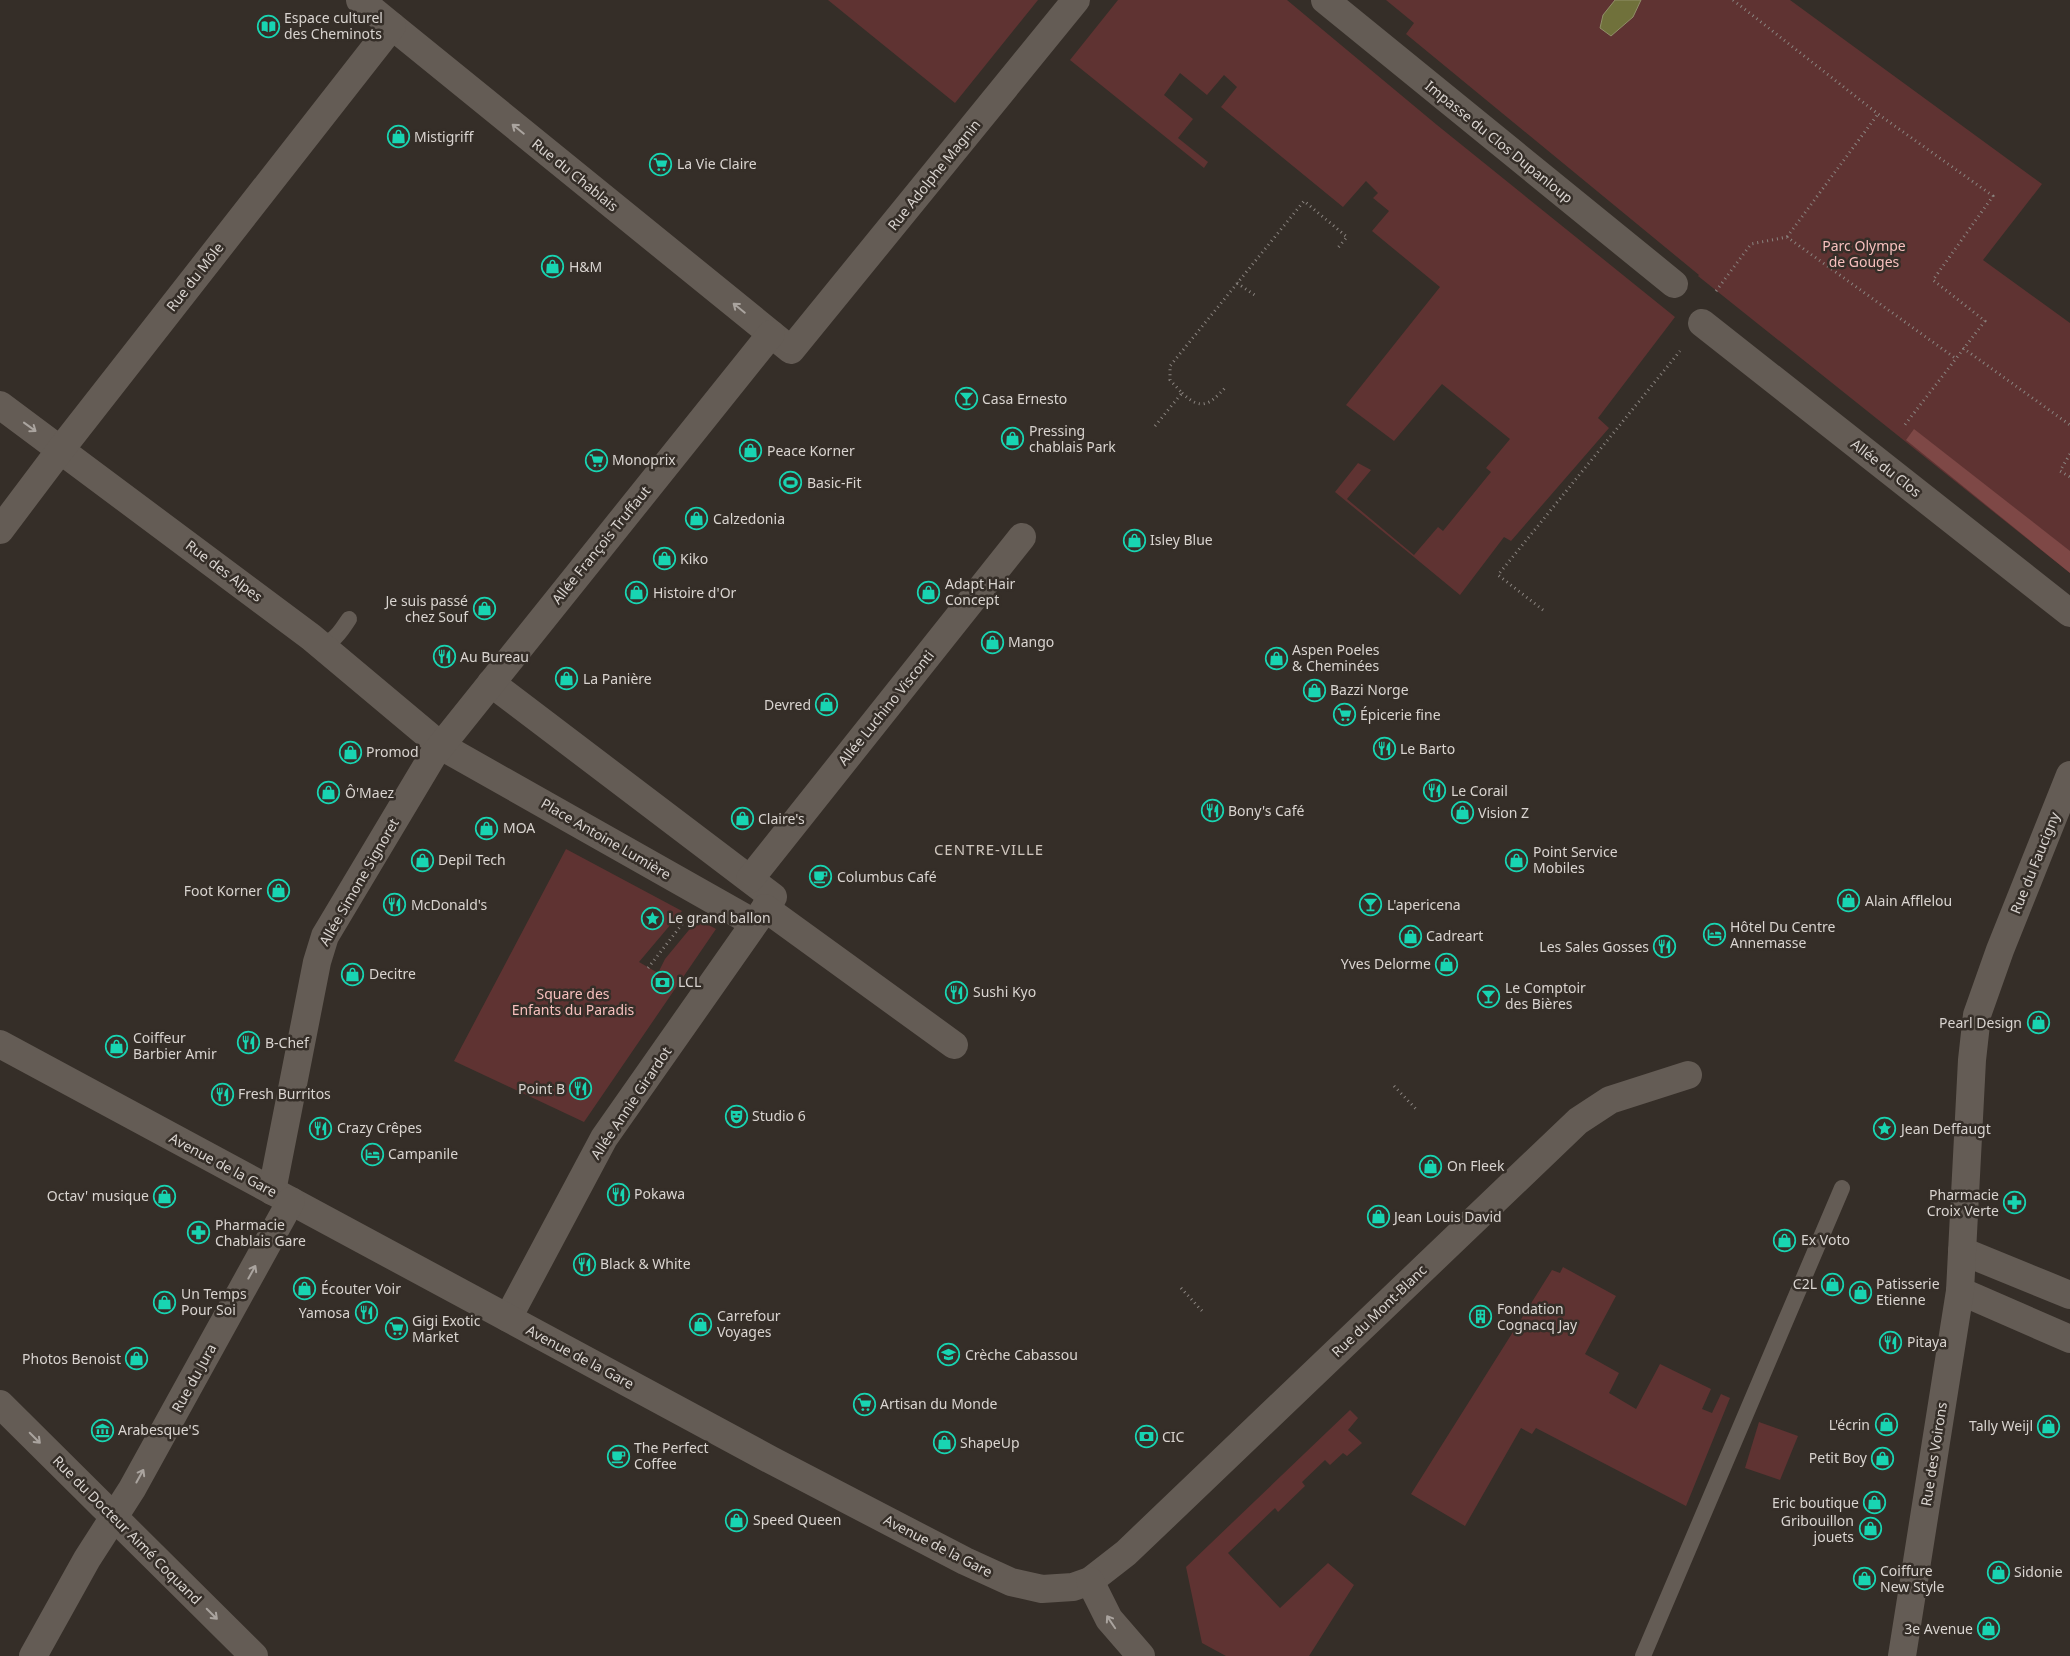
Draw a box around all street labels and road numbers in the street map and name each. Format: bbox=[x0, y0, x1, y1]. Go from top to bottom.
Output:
street label: Impasse du Clos Dupanloup bbox=[1422, 76, 1577, 207]
street label: Rue Adolphe Magnin bbox=[883, 115, 984, 234]
street label: Rue du Chablais bbox=[528, 134, 623, 215]
street label: Rue du Môle bbox=[162, 238, 228, 315]
street label: Allée du Clos bbox=[1847, 434, 1926, 501]
street label: Allée François Truffaut bbox=[547, 482, 654, 608]
street label: Rue des Alpes bbox=[182, 535, 267, 606]
street label: Allée Luchino Visconti bbox=[833, 646, 938, 769]
street label: Place Antoine Lumière bbox=[538, 794, 675, 884]
street label: Rue du Faucigny bbox=[2005, 808, 2064, 917]
street label: Allée Simone Signoret bbox=[314, 815, 403, 949]
street label: Allée Annie Girardot bbox=[586, 1043, 675, 1163]
street label: Avenue de la Gare bbox=[166, 1128, 281, 1201]
street label: Rue du Mont-Blanc bbox=[1327, 1260, 1430, 1361]
street label: Avenue de la Gare bbox=[523, 1320, 638, 1393]
street label: Rue du Jura bbox=[167, 1340, 220, 1415]
street label: Rue des Voirons bbox=[1916, 1400, 1951, 1507]
street label: Rue du Docteur Aimé Coquand bbox=[49, 1451, 206, 1608]
street label: Avenue de la Gare bbox=[881, 1510, 996, 1581]

